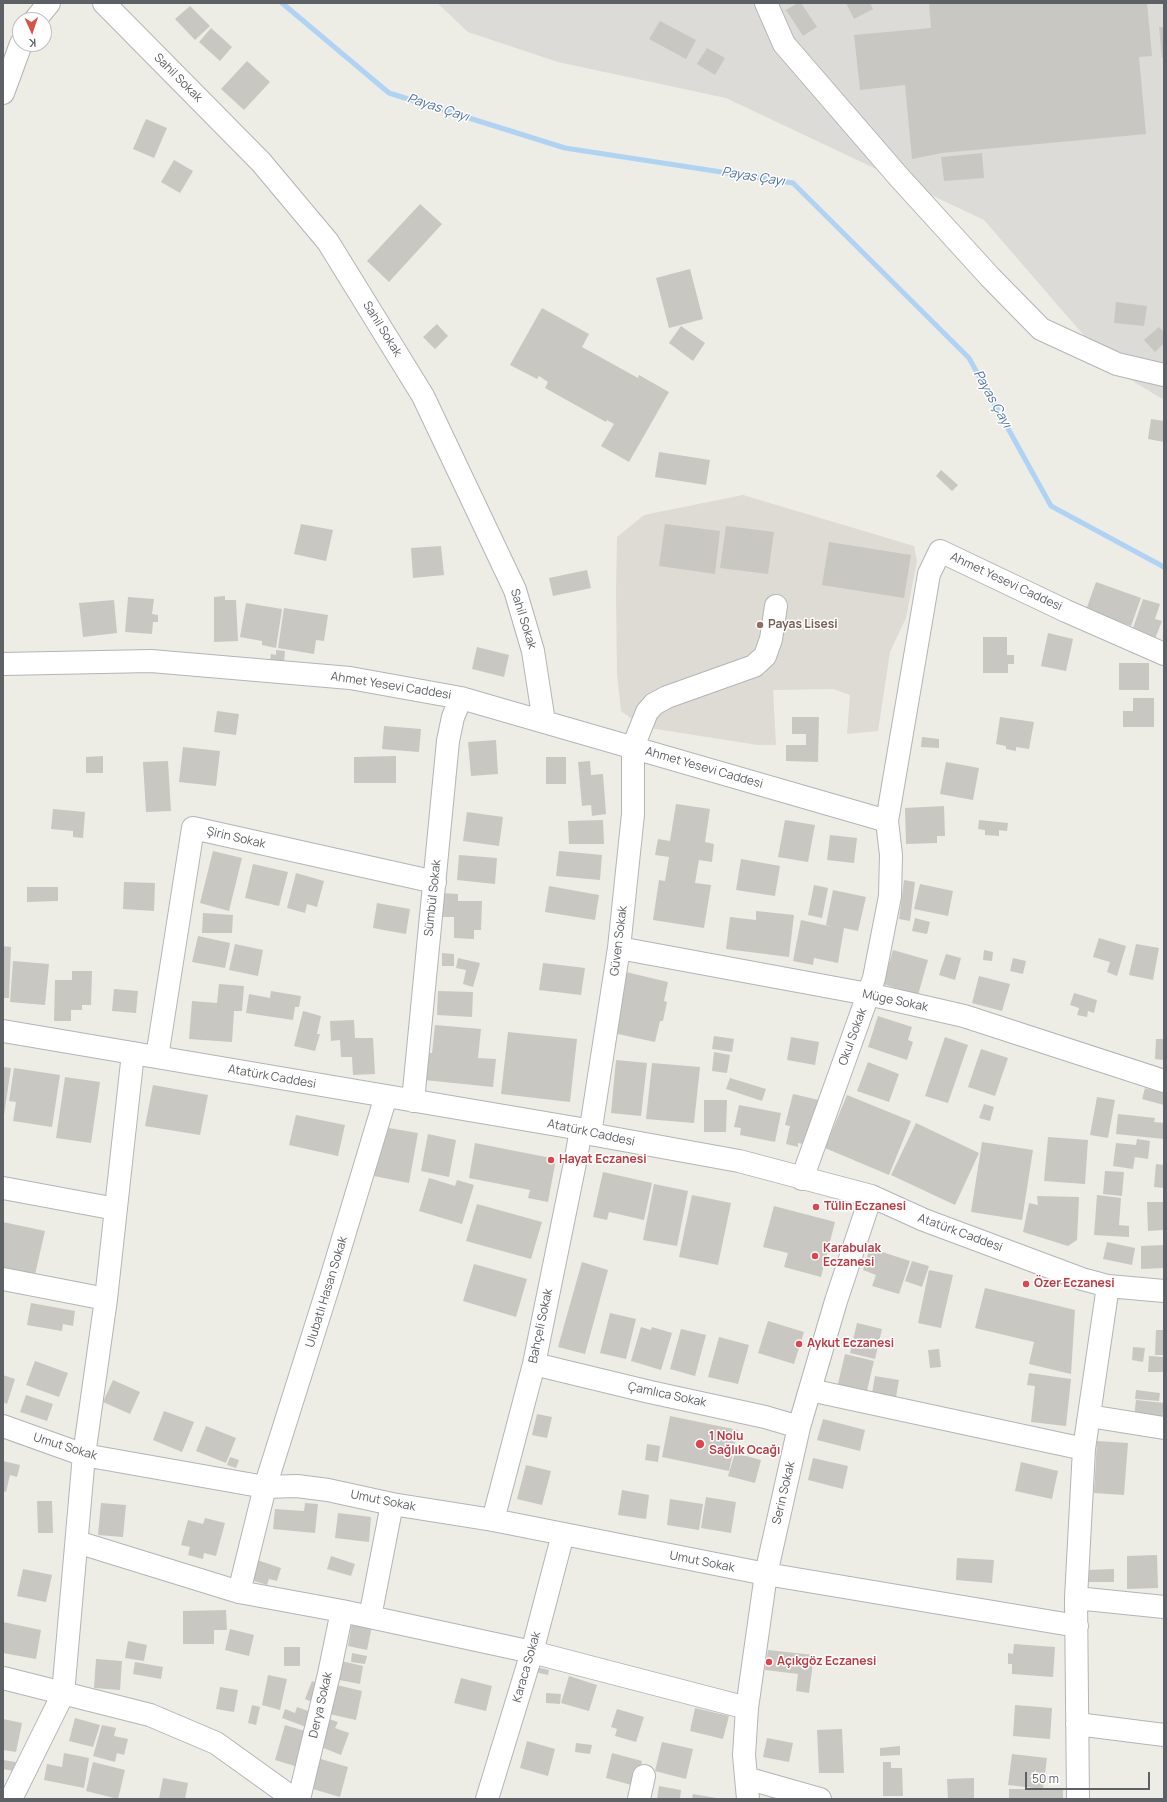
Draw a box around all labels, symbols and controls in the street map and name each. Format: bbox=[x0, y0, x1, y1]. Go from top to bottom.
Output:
north arrow bbox=[12, 12, 52, 52]
text: K bbox=[29, 36, 37, 51]
street label: Sahil Sokak bbox=[151, 51, 205, 105]
water label: Payas Çayı bbox=[405, 91, 471, 125]
water label: Payas Çayı bbox=[720, 164, 786, 190]
street label: Sahil Sokak bbox=[359, 299, 405, 359]
water label: Payas Çayı bbox=[970, 367, 1014, 431]
street label: Ahmet Yesevi Caddesi bbox=[948, 550, 1064, 614]
street label: Sahil Sokak bbox=[507, 587, 539, 651]
place label: Payas Lisesi bbox=[768, 618, 838, 632]
marker: Payas Lisesi bbox=[755, 620, 765, 630]
street label: Ahmet Yesevi Caddesi bbox=[330, 669, 452, 703]
street label: Ahmet Yesevi Caddesi bbox=[643, 744, 765, 792]
street label: Şirin Sokak bbox=[205, 824, 267, 852]
street label: Sümbül Sokak bbox=[422, 859, 444, 937]
street label: Güven Sokak bbox=[608, 905, 630, 977]
street label: Müge Sokak bbox=[861, 987, 929, 1015]
street label: Okul Sokak bbox=[836, 1006, 870, 1068]
street label: Atatürk Caddesi bbox=[227, 1062, 317, 1092]
street label: Atatürk Caddesi bbox=[546, 1117, 636, 1149]
place label: Hayat Eczanesi bbox=[559, 1153, 647, 1167]
marker: Hayat Eczanesi bbox=[546, 1155, 556, 1165]
place label: Tülin Eczanesi bbox=[824, 1200, 906, 1214]
marker: Tülin Eczanesi bbox=[811, 1202, 821, 1212]
street label: Atatürk Caddesi bbox=[916, 1211, 1004, 1255]
street label: Ulubatlı Hasan Sokak bbox=[303, 1235, 351, 1349]
place label: Karabulak Eczanesi bbox=[823, 1242, 881, 1270]
marker: Karabulak Eczanesi bbox=[810, 1251, 820, 1261]
place label: Özer Eczanesi bbox=[1034, 1277, 1115, 1291]
marker: Özer Eczanesi bbox=[1021, 1279, 1031, 1289]
street label: Bahçeli Sokak bbox=[526, 1287, 556, 1365]
place label: Aykut Eczanesi bbox=[807, 1337, 894, 1351]
marker: Aykut Eczanesi bbox=[794, 1339, 804, 1349]
street label: Çamlıca Sokak bbox=[626, 1380, 708, 1410]
street label: Umut Sokak bbox=[31, 1430, 99, 1464]
place label: 1 Nolu Sağlık Ocağı bbox=[709, 1430, 780, 1458]
marker: 1 Nolu Sağlık Ocağı bbox=[694, 1438, 706, 1450]
street label: Serin Sokak bbox=[770, 1460, 798, 1526]
street label: Umut Sokak bbox=[349, 1488, 417, 1514]
street label: Umut Sokak bbox=[668, 1549, 736, 1575]
street label: Karaca Sokak bbox=[510, 1630, 544, 1704]
place label: Açıkgöz Eczanesi bbox=[777, 1655, 876, 1669]
marker: Açıkgöz Eczanesi bbox=[764, 1657, 774, 1667]
street label: Derya Sokak bbox=[306, 1670, 336, 1740]
scale bar bbox=[1027, 1764, 1152, 1790]
text: 50 m bbox=[1032, 1770, 1059, 1787]

